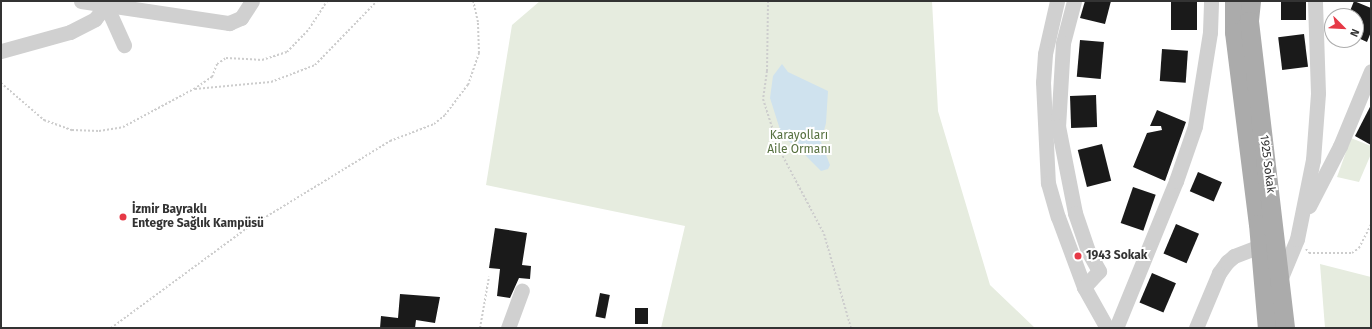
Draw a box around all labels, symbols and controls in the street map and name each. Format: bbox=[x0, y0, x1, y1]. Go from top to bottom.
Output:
north arrow bbox=[1324, 8, 1364, 48]
text: N bbox=[1347, 27, 1362, 39]
park label: Karayolları Aile Ormanı bbox=[767, 129, 831, 157]
street label: 1925 Sokak bbox=[1256, 134, 1278, 194]
place label: İzmir Bayraklı Entegre Sağlık Kampüsü bbox=[132, 203, 264, 231]
marker: İzmir Bayraklı Entegre Sağlık Kampüsü bbox=[117, 211, 129, 223]
place label: 1943 Sokak bbox=[1086, 249, 1147, 263]
marker: 1943 Sokak bbox=[1073, 251, 1083, 261]

